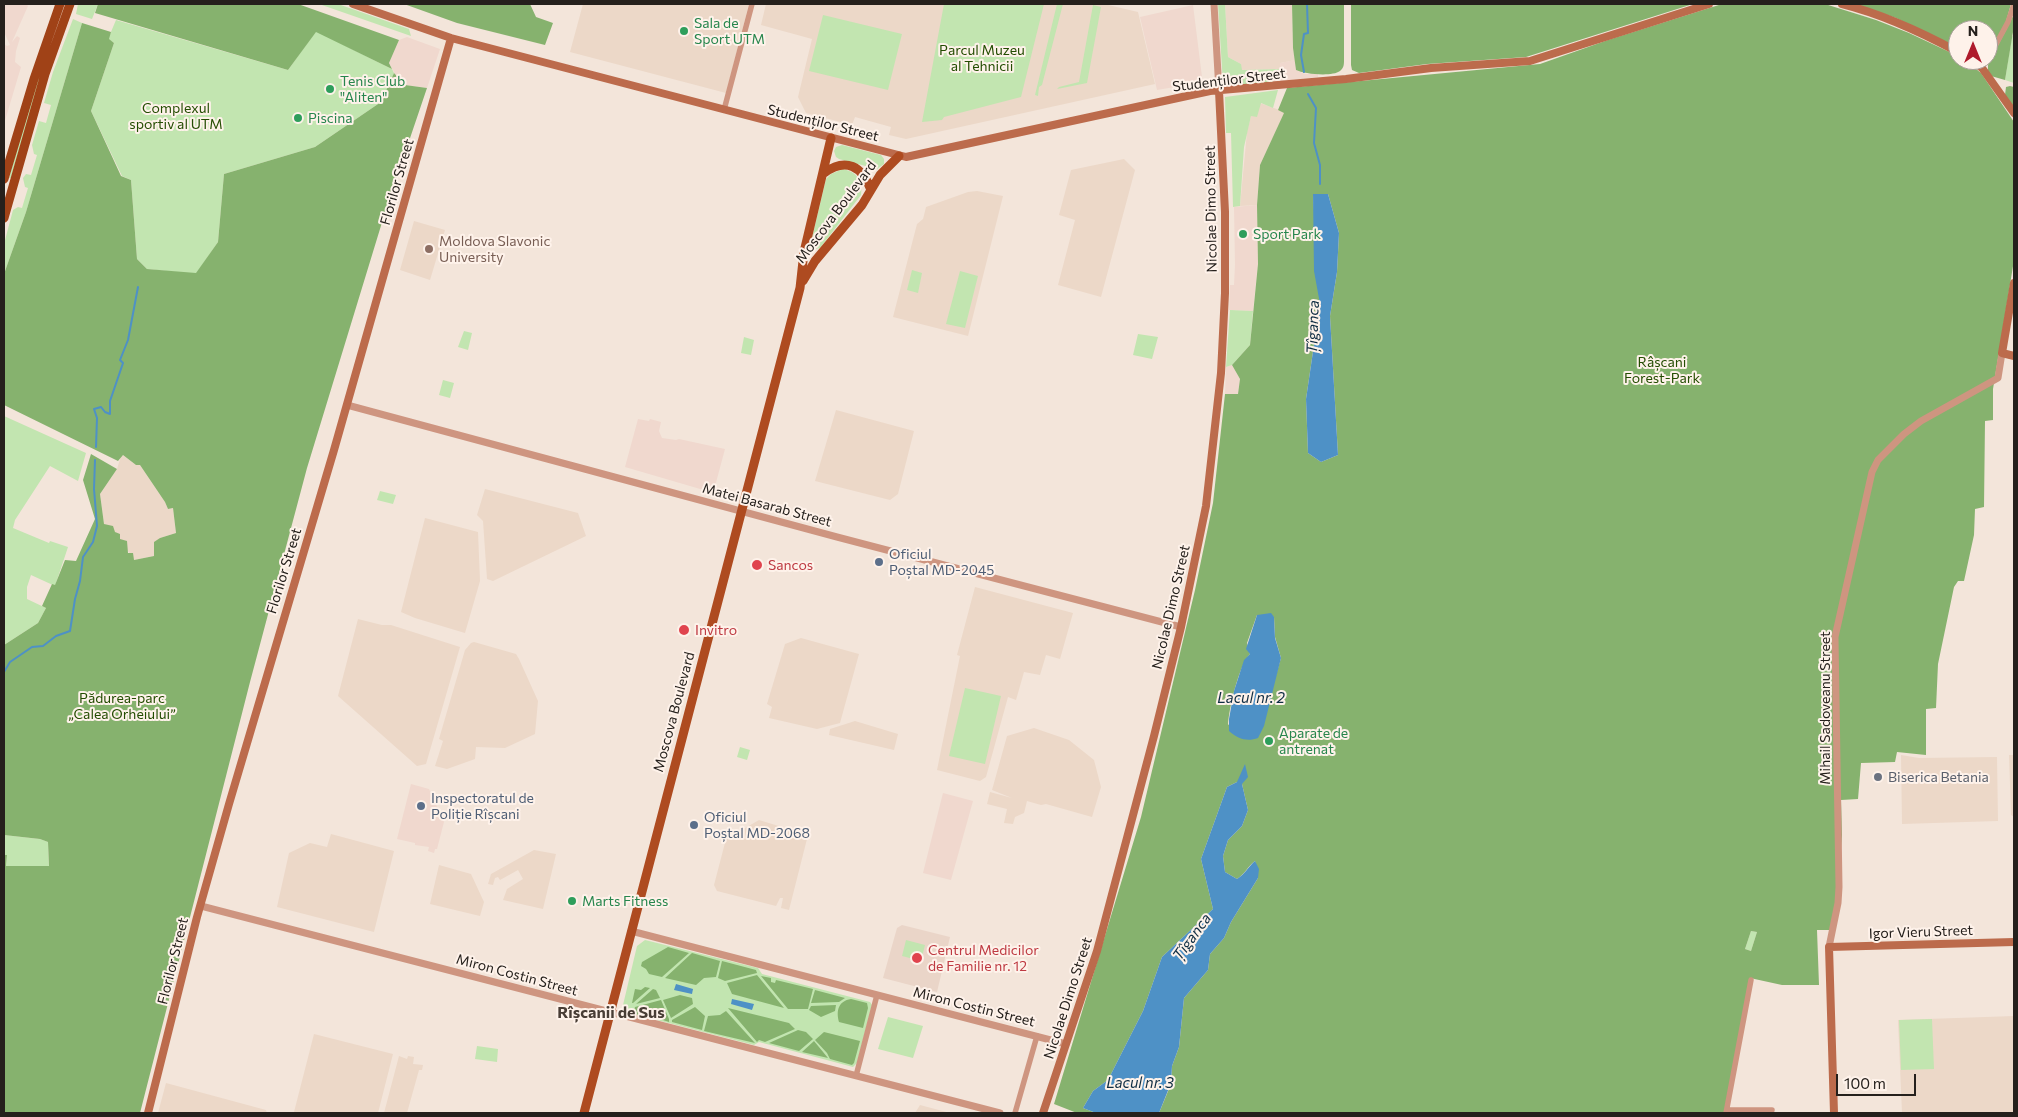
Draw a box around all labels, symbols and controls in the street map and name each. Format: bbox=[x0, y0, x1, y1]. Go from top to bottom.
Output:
place label: Sala de Sport UTM bbox=[694, 15, 765, 48]
north arrow bbox=[1948, 20, 1998, 70]
text: N bbox=[1968, 22, 1978, 39]
marker: Sala de Sport UTM bbox=[678, 25, 690, 37]
park label: Parcul Muzeu al Tehnicii bbox=[939, 42, 1025, 74]
street label: Studenților Street bbox=[1171, 65, 1287, 95]
place label: Tenis Club "Aliten" bbox=[340, 73, 405, 105]
marker: Tenis Club "Aliten" bbox=[324, 83, 336, 95]
park label: Complexul sportiv al UTM bbox=[129, 100, 223, 132]
street label: Studenților Street bbox=[766, 101, 880, 145]
place label: Piscina bbox=[308, 110, 353, 126]
marker: Piscina bbox=[292, 112, 304, 124]
street label: Florilor Street bbox=[377, 137, 417, 227]
street label: Nicolae Dimo Street bbox=[1201, 145, 1221, 273]
street label: Moscova Boulevard bbox=[792, 157, 880, 267]
place label: Sport Park bbox=[1253, 226, 1321, 242]
marker: Sport Park bbox=[1237, 228, 1249, 240]
place label: Moldova Slavonic University bbox=[439, 233, 550, 266]
marker: Moldova Slavonic University bbox=[423, 243, 435, 255]
water label: Țîganca bbox=[1303, 300, 1323, 354]
park label: Râșcani Forest-Park bbox=[1624, 354, 1700, 387]
street label: Matei Basarab Street bbox=[700, 480, 834, 530]
street label: Florilor Street bbox=[263, 526, 305, 616]
street label: Nicolae Dimo Street bbox=[1149, 543, 1193, 671]
place label: Oficiul Poștal MD-2045 bbox=[889, 546, 994, 578]
marker: Oficiul Poștal MD-2045 bbox=[873, 556, 885, 568]
place label: Sancos bbox=[768, 557, 813, 573]
marker: Sancos bbox=[750, 558, 764, 572]
place label: Invitro bbox=[695, 622, 737, 638]
marker: Invitro bbox=[677, 623, 691, 637]
street label: Mihail Sadoveanu Street bbox=[1817, 631, 1833, 785]
street label: Moscova Boulevard bbox=[650, 650, 698, 774]
water label: Lacul nr. 2 bbox=[1217, 689, 1285, 707]
park label: Pădurea-parc „Calea Orheiului” bbox=[68, 690, 176, 722]
place label: Aparate de antrenat bbox=[1279, 725, 1348, 758]
marker: Aparate de antrenat bbox=[1263, 735, 1275, 747]
place label: Biserica Betania bbox=[1888, 769, 1989, 785]
marker: Biserica Betania bbox=[1872, 771, 1884, 783]
place label: Inspectoratul de Poliție Rîșcani bbox=[431, 790, 534, 822]
marker: Inspectoratul de Poliție Rîșcani bbox=[415, 800, 427, 812]
place label: Oficiul Poștal MD-2068 bbox=[704, 809, 810, 842]
marker: Oficiul Poștal MD-2068 bbox=[688, 819, 700, 831]
place label: Marts Fitness bbox=[582, 893, 668, 909]
marker: Marts Fitness bbox=[566, 895, 578, 907]
water label: Țîganca bbox=[1169, 910, 1215, 964]
street label: Florilor Street bbox=[154, 916, 192, 1006]
street label: Igor Vieru Street bbox=[1869, 922, 1973, 942]
street label: Nicolae Dimo Street bbox=[1040, 935, 1096, 1061]
place label: Centrul Medicilor de Familie nr. 12 bbox=[928, 942, 1039, 974]
street label: Miron Costin Street bbox=[454, 951, 580, 999]
marker: Centrul Medicilor de Familie nr. 12 bbox=[910, 951, 924, 965]
street label: Miron Costin Street bbox=[911, 984, 1037, 1030]
district label: Rîșcanii de Sus bbox=[557, 1003, 665, 1023]
scale bar bbox=[1838, 1064, 1918, 1096]
water label: Lacul nr. 3 bbox=[1106, 1074, 1174, 1092]
text: 100 m bbox=[1844, 1074, 1886, 1092]

